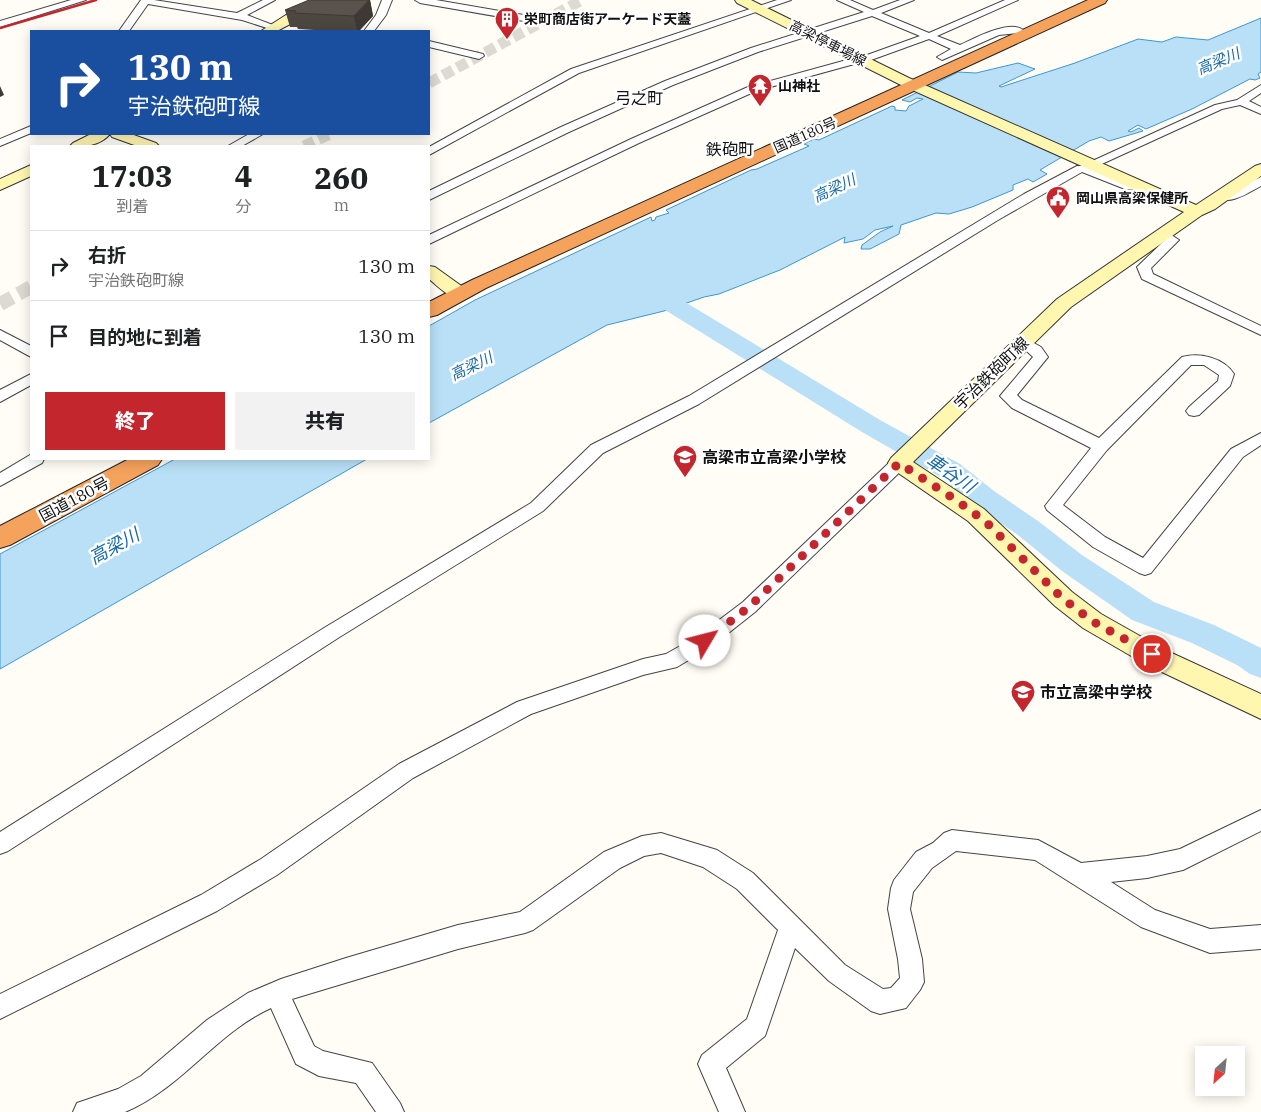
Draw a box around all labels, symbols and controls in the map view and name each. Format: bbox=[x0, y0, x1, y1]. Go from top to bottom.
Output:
building icon: 栄町商店街アーケード天蓋 bbox=[494, 6, 520, 40]
place label: 栄町商店街アーケード天蓋 bbox=[524, 10, 691, 28]
street label: 高梁停車場線 bbox=[786, 16, 870, 70]
water label: 高梁川 bbox=[1194, 43, 1244, 79]
text: 130 m bbox=[128, 44, 233, 90]
icon: right bbox=[45, 50, 110, 115]
temple icon: 山神社 bbox=[747, 73, 773, 107]
place label: 山神社 bbox=[778, 77, 820, 95]
district label: 弓之町 bbox=[615, 88, 663, 108]
text: 宇治鉄砲町線 bbox=[128, 91, 260, 120]
street label: 国道180号 bbox=[771, 113, 839, 157]
district label: 鉄砲町 bbox=[706, 139, 754, 159]
text: 17:03 bbox=[92, 156, 173, 195]
text: 4 bbox=[235, 156, 253, 195]
text: 260 bbox=[314, 158, 368, 197]
water label: 高梁川 bbox=[810, 169, 860, 206]
public building icon: 岡山県高梁保健所 bbox=[1045, 185, 1071, 219]
place label: 岡山県高梁保健所 bbox=[1076, 189, 1188, 207]
text: m bbox=[334, 195, 349, 215]
text: 到着 bbox=[116, 196, 148, 216]
text: 分 bbox=[236, 196, 252, 216]
text: 右折 bbox=[88, 243, 126, 267]
icon: right bbox=[45, 252, 73, 280]
text: 130 m bbox=[358, 254, 415, 278]
text: 宇治鉄砲町線 bbox=[88, 270, 184, 290]
icon: arrive bbox=[45, 322, 73, 350]
text: 130 m bbox=[358, 324, 415, 348]
text: 目的地に到着 bbox=[88, 325, 202, 349]
street label: 宇治鉄砲町線 bbox=[950, 332, 1032, 414]
water label: 高梁川 bbox=[447, 347, 497, 384]
button: 終了 bbox=[45, 392, 225, 450]
button: 共有 bbox=[235, 392, 415, 450]
school or university icon: 高梁市立高梁小学校 bbox=[672, 444, 698, 478]
place label: 高梁市立高梁小学校 bbox=[702, 447, 846, 467]
water label: 車谷川 bbox=[922, 448, 981, 499]
street label: 国道180号 bbox=[35, 472, 113, 526]
water label: 高梁川 bbox=[85, 522, 145, 569]
position arrow bbox=[678, 614, 730, 666]
pin bbox=[1131, 633, 1173, 675]
icon: arrive bbox=[1138, 640, 1166, 668]
school or university icon: 市立高梁中学校 bbox=[1010, 679, 1036, 713]
place label: 市立高梁中学校 bbox=[1040, 682, 1152, 702]
north arrow bbox=[1195, 1046, 1245, 1096]
map controls bbox=[1195, 1046, 1245, 1096]

